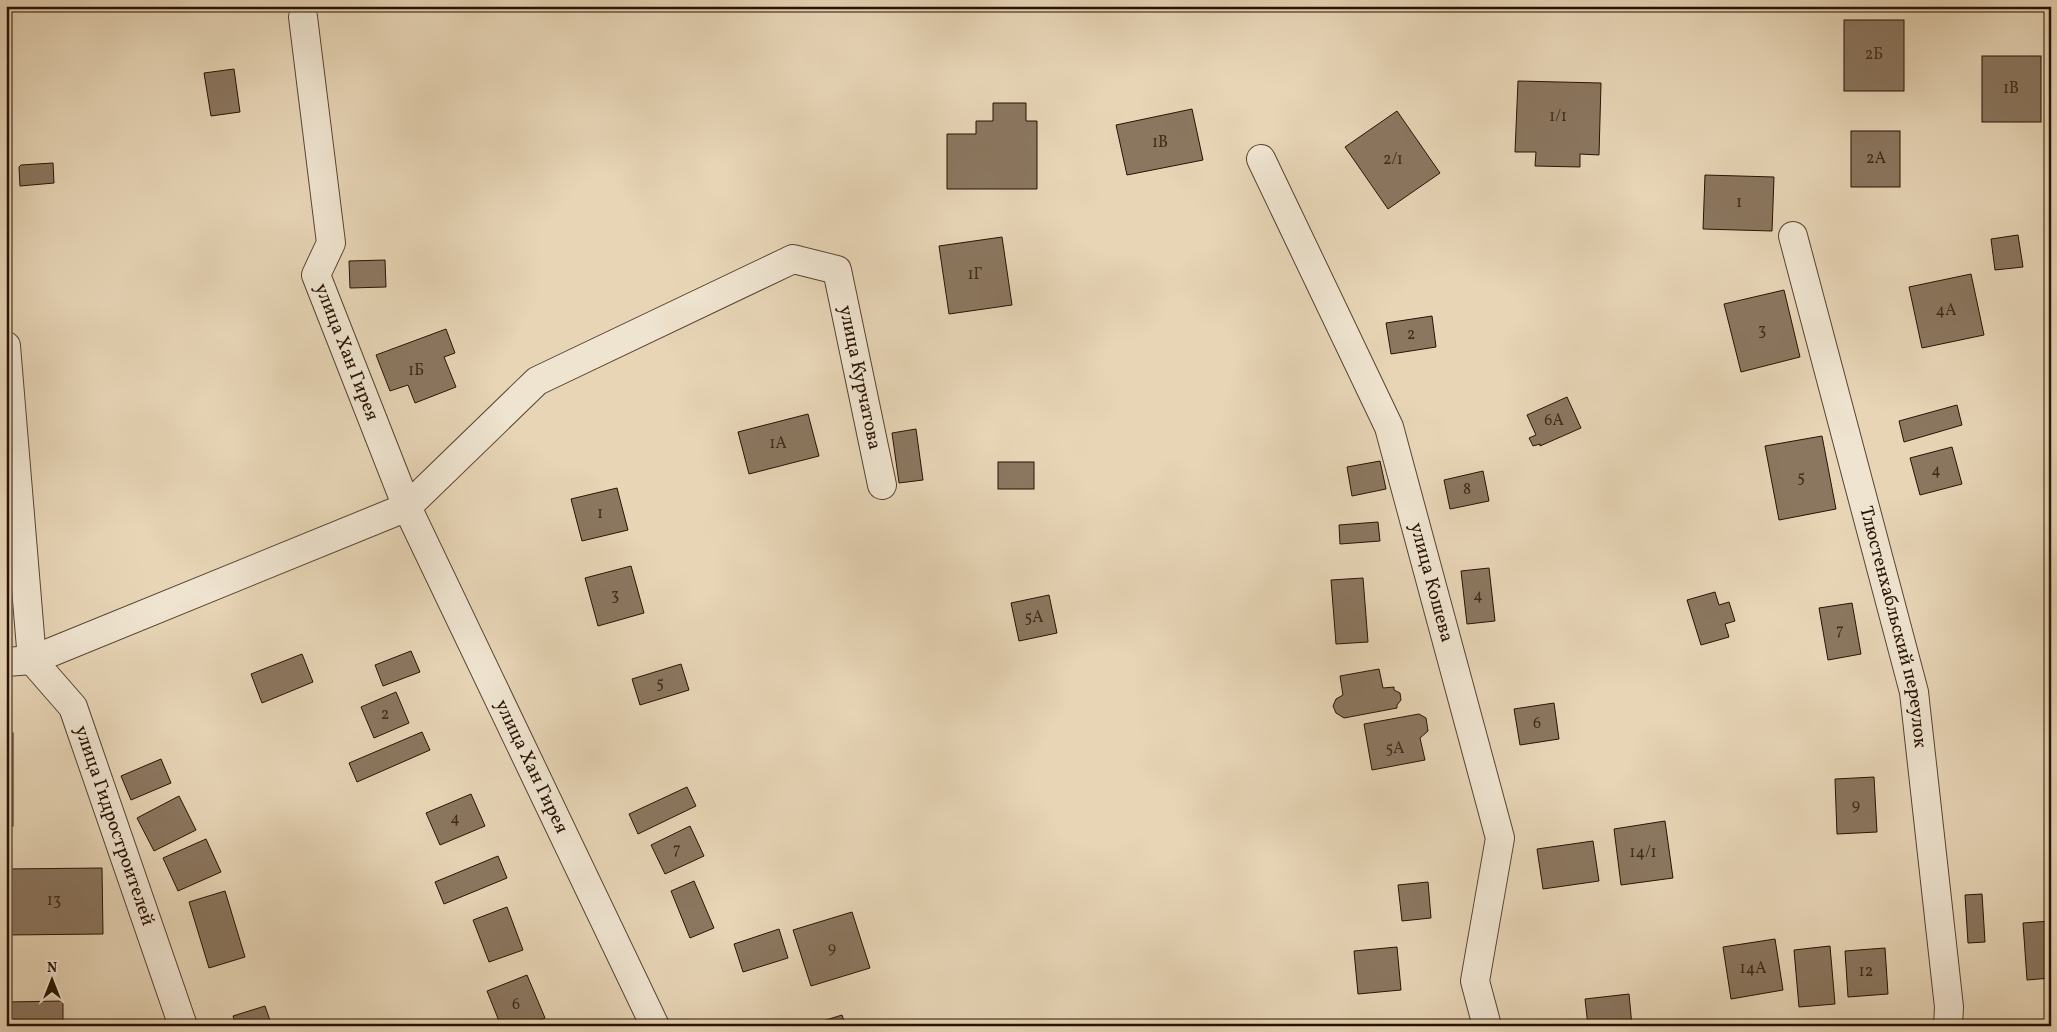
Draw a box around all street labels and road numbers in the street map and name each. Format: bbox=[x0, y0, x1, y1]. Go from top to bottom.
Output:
street label: улица Хан Гирея bbox=[308, 280, 385, 425]
street label: улица Курчатова bbox=[832, 303, 887, 452]
street label: Тлюстенхабльский переулок bbox=[1852, 503, 1933, 749]
street label: улица Кошева bbox=[1402, 520, 1460, 645]
street label: улица Хан Гирея bbox=[488, 695, 574, 838]
street label: улица Гидростроителей bbox=[67, 722, 160, 929]

